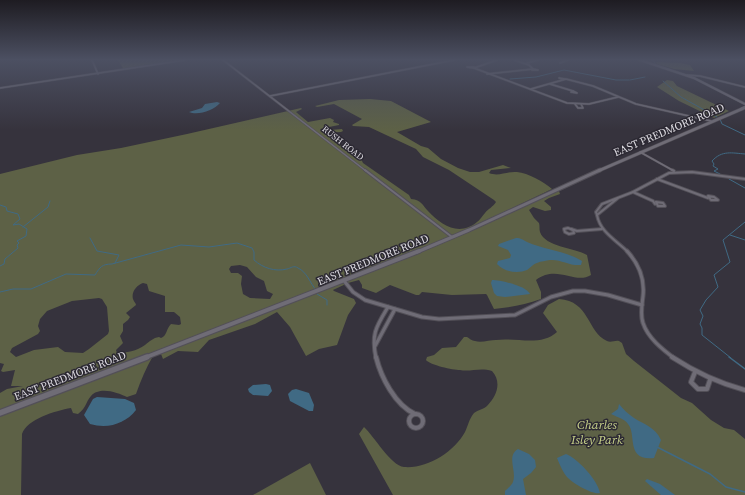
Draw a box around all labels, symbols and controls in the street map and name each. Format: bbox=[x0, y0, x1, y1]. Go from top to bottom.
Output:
street label: EAST PREDMORE ROAD bbox=[611, 100, 727, 160]
street label: RUSH ROAD bbox=[320, 123, 366, 163]
street label: EAST PREDMORE ROAD bbox=[315, 231, 431, 289]
street label: EAST PREDMORE ROAD bbox=[12, 348, 128, 404]
park label: Charles Isley Park bbox=[570, 416, 624, 448]

